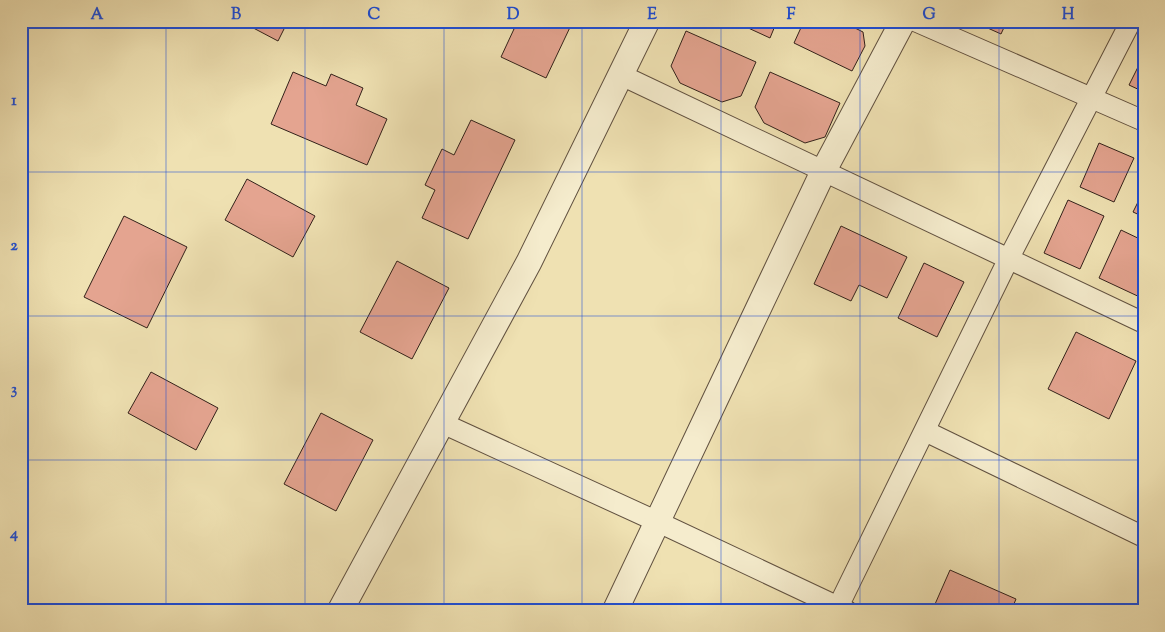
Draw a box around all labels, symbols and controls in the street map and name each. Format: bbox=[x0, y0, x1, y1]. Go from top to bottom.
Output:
text: A bbox=[91, 4, 104, 27]
text: B bbox=[231, 4, 241, 27]
text: C bbox=[368, 4, 381, 27]
text: D bbox=[507, 4, 520, 27]
text: E bbox=[647, 4, 657, 27]
text: F bbox=[787, 4, 796, 27]
text: G bbox=[922, 4, 936, 27]
text: H bbox=[1062, 4, 1075, 27]
text: 1 bbox=[11, 90, 17, 113]
text: 2 bbox=[10, 235, 18, 258]
text: 3 bbox=[11, 379, 18, 402]
text: 4 bbox=[9, 523, 18, 546]

